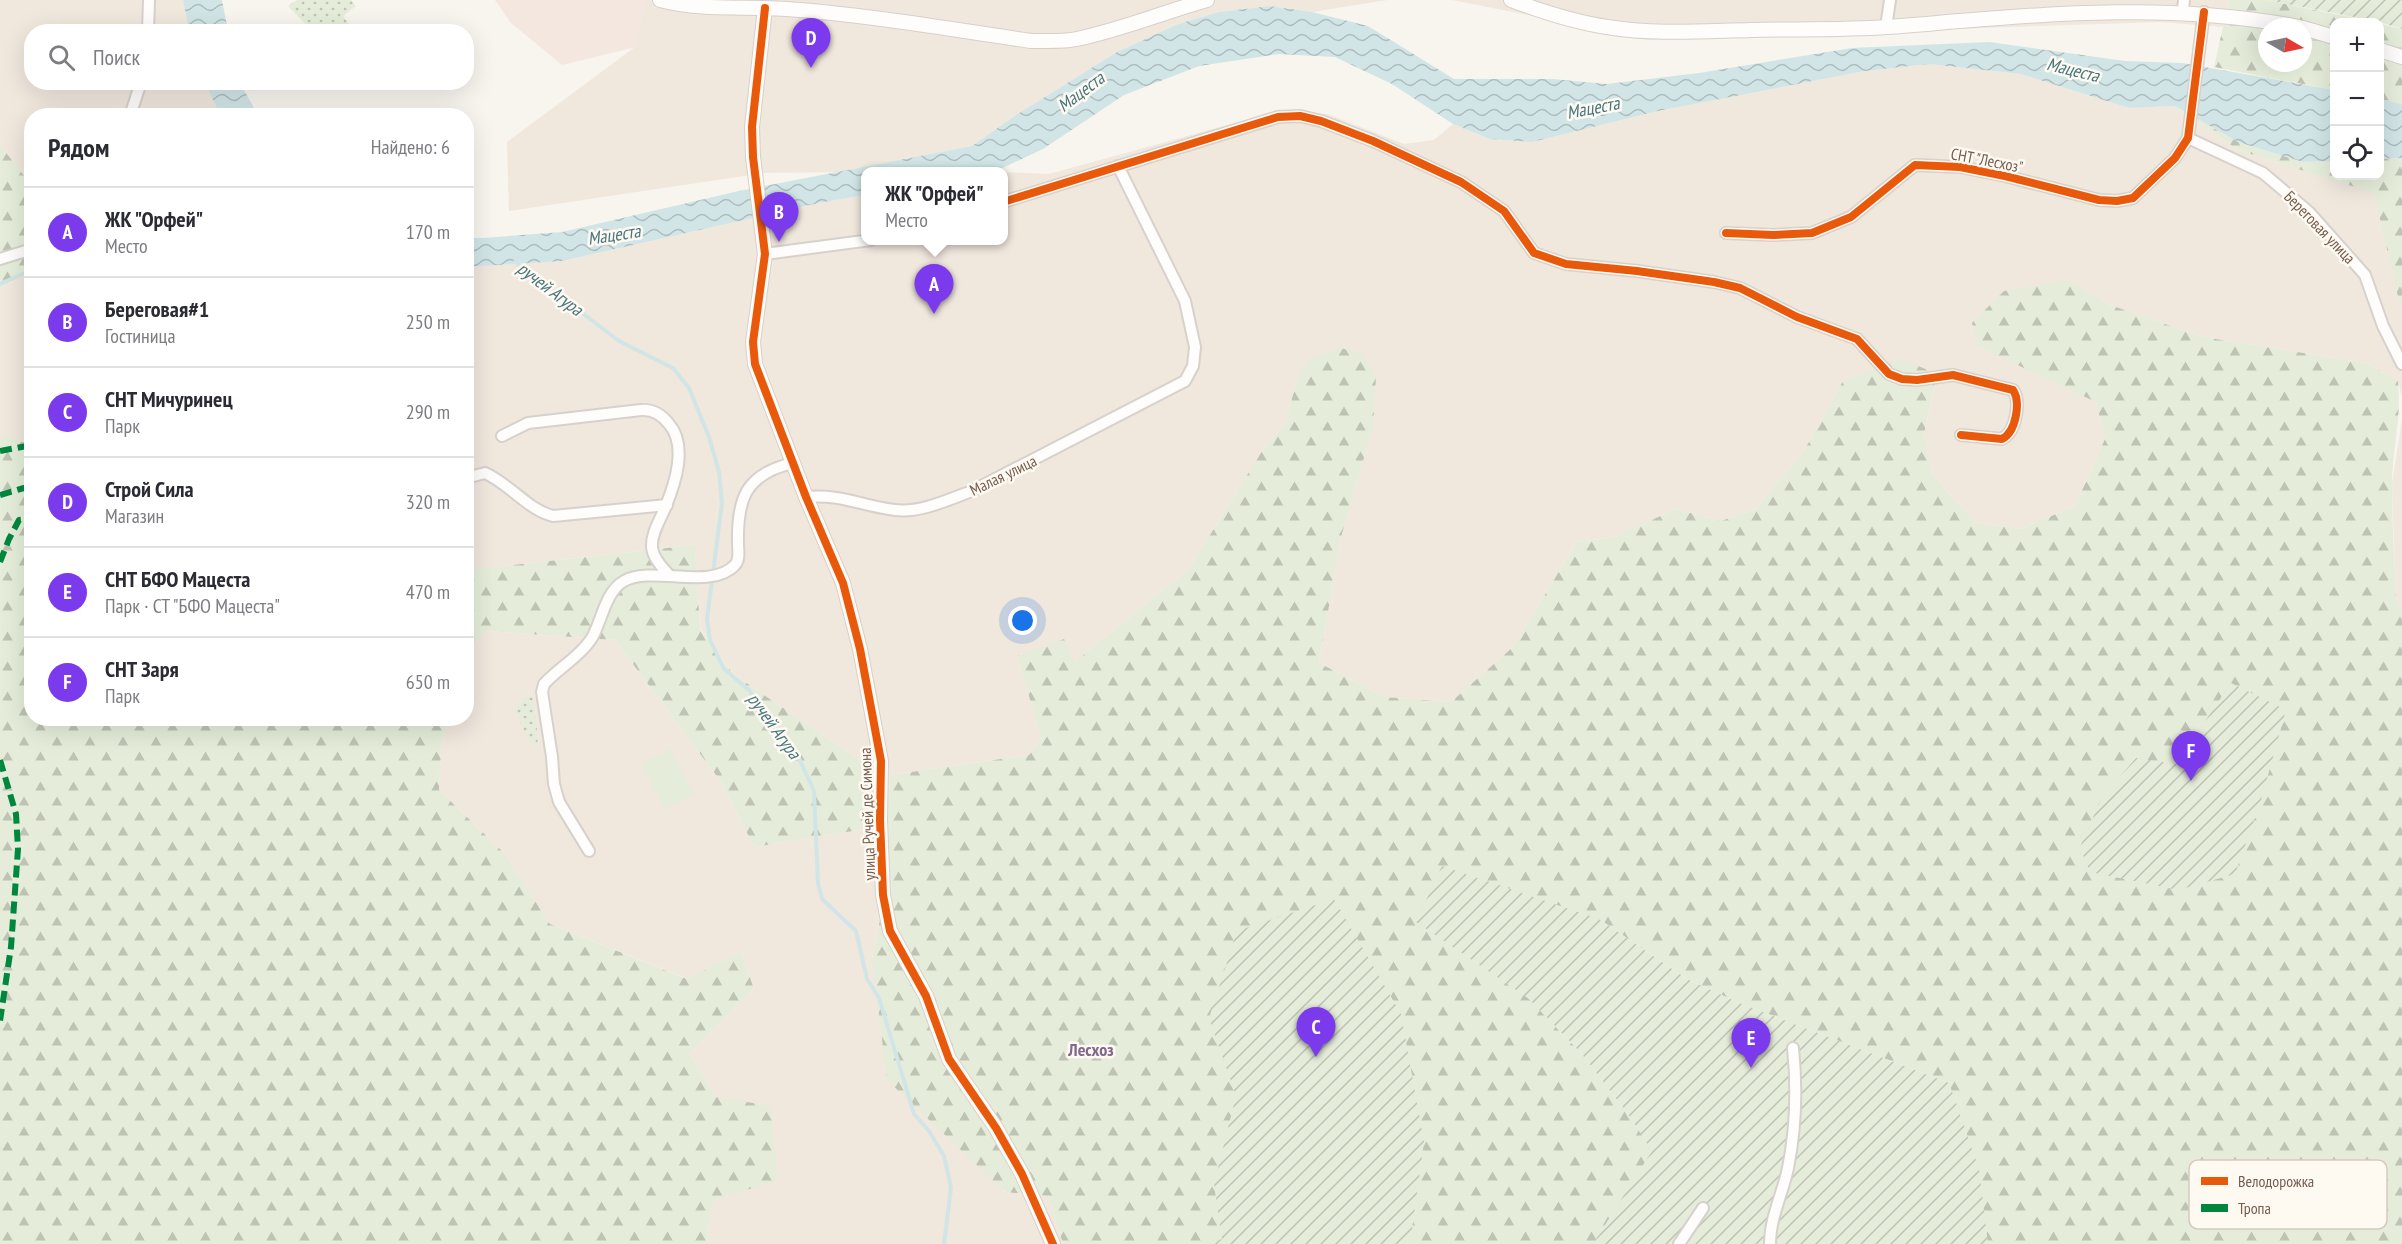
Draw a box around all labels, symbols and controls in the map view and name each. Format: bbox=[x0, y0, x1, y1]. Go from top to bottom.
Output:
north arrow bbox=[2258, 18, 2312, 72]
map controls bbox=[2330, 18, 2384, 180]
button: + bbox=[2330, 18, 2384, 72]
pin: D bbox=[792, 19, 830, 68]
search box bbox=[24, 24, 474, 90]
icon: search bbox=[45, 41, 78, 74]
text: Поиск bbox=[93, 43, 140, 71]
water label: Мацеста bbox=[2045, 52, 2102, 87]
water label: Мацеста bbox=[1053, 66, 1109, 117]
button: − bbox=[2330, 72, 2384, 126]
water label: Мацеста bbox=[1565, 91, 1622, 124]
button: locate bbox=[2330, 126, 2384, 180]
text: Рядом bbox=[48, 131, 109, 164]
text: Найдено: 6 bbox=[371, 134, 450, 160]
street label: СНТ "Лесхоз" bbox=[1949, 143, 2025, 177]
popup bbox=[861, 167, 1008, 245]
text: ЖК "Орфей" bbox=[885, 179, 984, 207]
street label: Береговая улица bbox=[2280, 186, 2360, 268]
pin: B bbox=[760, 192, 798, 242]
text: ЖК "Орфей" bbox=[105, 205, 203, 233]
text: Место bbox=[885, 207, 928, 233]
text: A bbox=[62, 219, 73, 245]
text: 170 m bbox=[406, 219, 450, 245]
water label: Мацеста bbox=[586, 219, 643, 250]
text: Место bbox=[105, 233, 148, 259]
water label: ручей Агура bbox=[513, 257, 588, 321]
pin: A bbox=[914, 264, 954, 314]
text: Береговая#1 bbox=[105, 295, 209, 323]
text: B bbox=[63, 309, 72, 335]
text: 250 m bbox=[406, 309, 450, 335]
text: Гостиница bbox=[105, 323, 175, 349]
text: СНТ Мичуринец bbox=[105, 385, 233, 413]
text: C bbox=[63, 399, 72, 425]
text: 290 m bbox=[406, 399, 450, 425]
text: Парк bbox=[105, 413, 140, 439]
street label: Малая улица bbox=[966, 450, 1040, 500]
text: Строй Сила bbox=[105, 475, 194, 503]
text: D bbox=[62, 489, 73, 515]
text: 320 m bbox=[406, 489, 450, 515]
text: Магазин bbox=[105, 503, 164, 529]
text: СНТ БФО Мацеста bbox=[105, 565, 250, 593]
text: E bbox=[63, 579, 72, 605]
text: 470 m bbox=[406, 579, 450, 605]
text: Парк · СТ "БФО Мацеста" bbox=[105, 593, 280, 619]
your location bbox=[1008, 606, 1037, 635]
text: СНТ Заря bbox=[105, 655, 179, 683]
text: F bbox=[63, 669, 72, 695]
text: 650 m bbox=[406, 669, 450, 695]
text: Парк bbox=[105, 683, 140, 709]
water label: ручей Агура bbox=[743, 688, 806, 764]
pin: F bbox=[2172, 732, 2210, 781]
street label: улица Ручей де Симона bbox=[855, 747, 879, 881]
pin: C bbox=[1296, 1008, 1336, 1057]
pin: E bbox=[1732, 1018, 1770, 1068]
district label: Лесхоз bbox=[1067, 1038, 1114, 1061]
legend bbox=[2189, 1160, 2387, 1229]
text: Велодорожка bbox=[2238, 1171, 2314, 1191]
text: Тропа bbox=[2238, 1198, 2271, 1218]

